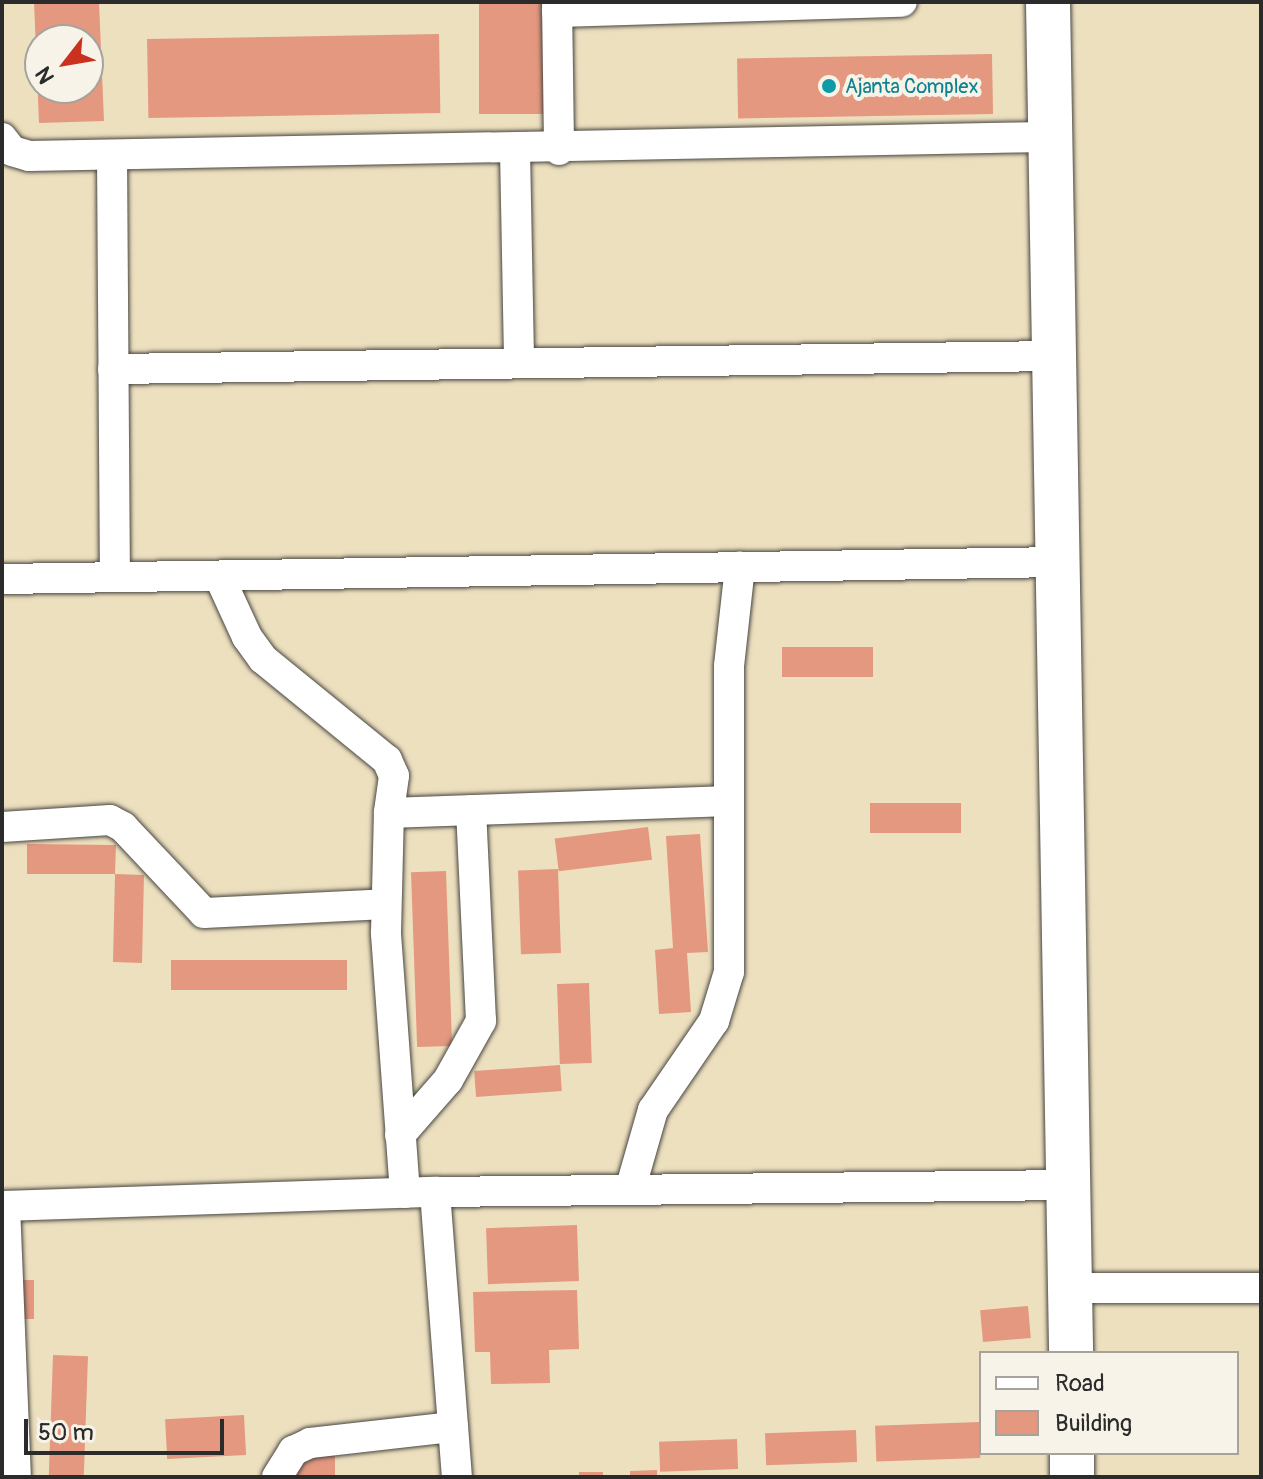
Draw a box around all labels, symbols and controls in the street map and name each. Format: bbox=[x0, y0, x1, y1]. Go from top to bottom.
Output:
north arrow bbox=[24, 24, 104, 104]
text: N bbox=[29, 62, 61, 89]
place label: Ajanta Complex bbox=[845, 74, 978, 98]
marker: Ajanta Complex bbox=[820, 77, 838, 95]
legend bbox=[979, 1351, 1239, 1455]
text: Road bbox=[1055, 1369, 1105, 1398]
scale bar bbox=[28, 1403, 228, 1453]
text: Building bbox=[1055, 1409, 1132, 1438]
text: 50 m bbox=[38, 1418, 94, 1447]

